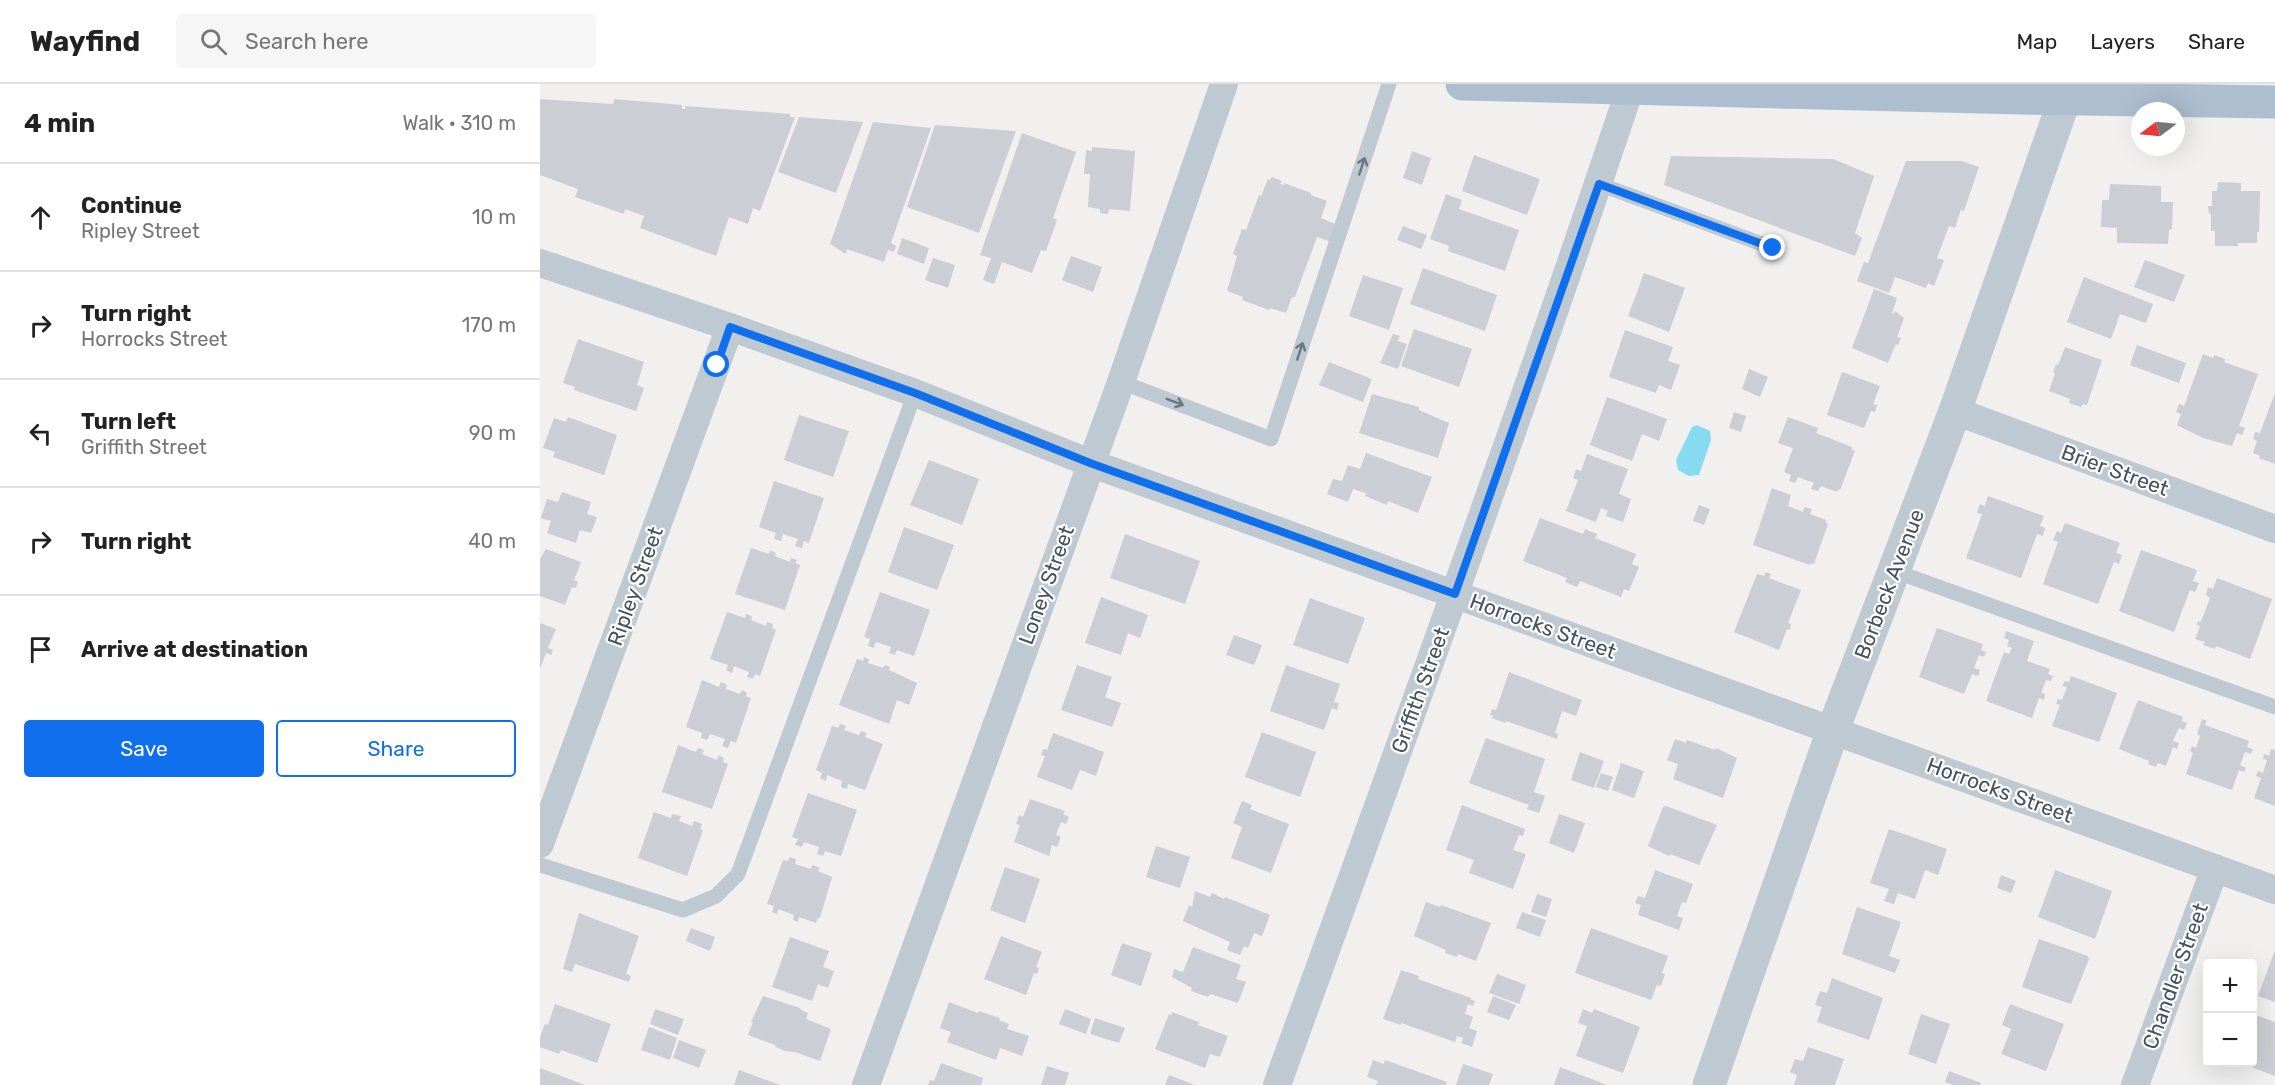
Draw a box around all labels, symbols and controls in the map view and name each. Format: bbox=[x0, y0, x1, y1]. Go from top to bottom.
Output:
search box bbox=[176, 14, 596, 68]
text: Wayfind bbox=[30, 25, 140, 58]
icon: search bbox=[197, 25, 230, 58]
text: Search here bbox=[245, 28, 369, 55]
text: Map bbox=[2016, 29, 2057, 54]
text: Layers bbox=[2090, 29, 2155, 54]
text: Share bbox=[2188, 29, 2245, 54]
north arrow bbox=[2131, 102, 2185, 156]
text: 4 min bbox=[24, 108, 95, 139]
text: Walk · 310 m bbox=[402, 111, 516, 135]
one-way arrow bbox=[1357, 157, 1368, 176]
text: Continue bbox=[81, 192, 182, 219]
icon: ahead bbox=[24, 201, 57, 234]
text: 10 m bbox=[472, 205, 516, 229]
text: Ripley Street bbox=[81, 219, 200, 243]
route end bbox=[1759, 234, 1785, 260]
text: Turn right bbox=[81, 300, 191, 327]
icon: right bbox=[24, 309, 57, 342]
text: 170 m bbox=[462, 313, 516, 337]
text: Horrocks Street bbox=[81, 327, 227, 351]
one-way arrow bbox=[1296, 342, 1307, 361]
route start bbox=[703, 351, 729, 377]
one-way arrow bbox=[1166, 397, 1184, 408]
text: Turn left bbox=[81, 408, 176, 435]
icon: left bbox=[24, 417, 57, 450]
text: 90 m bbox=[469, 421, 516, 445]
text: Griffith Street bbox=[81, 435, 207, 459]
street label: Brier Street bbox=[2058, 439, 2172, 501]
street label: Borbeck Avenue bbox=[1849, 505, 1929, 663]
street label: Loney Street bbox=[1013, 522, 1079, 648]
street label: Ripley Street bbox=[602, 523, 668, 649]
icon: right bbox=[24, 525, 57, 558]
text: Turn right bbox=[81, 528, 191, 555]
text: 40 m bbox=[468, 529, 516, 553]
street label: Horrocks Street bbox=[1467, 588, 1619, 664]
street label: Griffith Street bbox=[1386, 624, 1454, 756]
icon: arrive bbox=[24, 633, 57, 666]
text: Arrive at destination bbox=[81, 636, 308, 663]
button: Save bbox=[24, 720, 264, 777]
button: Share bbox=[276, 720, 516, 777]
street label: Horrocks Street bbox=[1924, 752, 2076, 828]
street label: Chandler Street bbox=[2137, 899, 2213, 1053]
map controls bbox=[2203, 959, 2257, 1067]
button: + bbox=[2203, 959, 2257, 1013]
button: − bbox=[2203, 1013, 2257, 1067]

